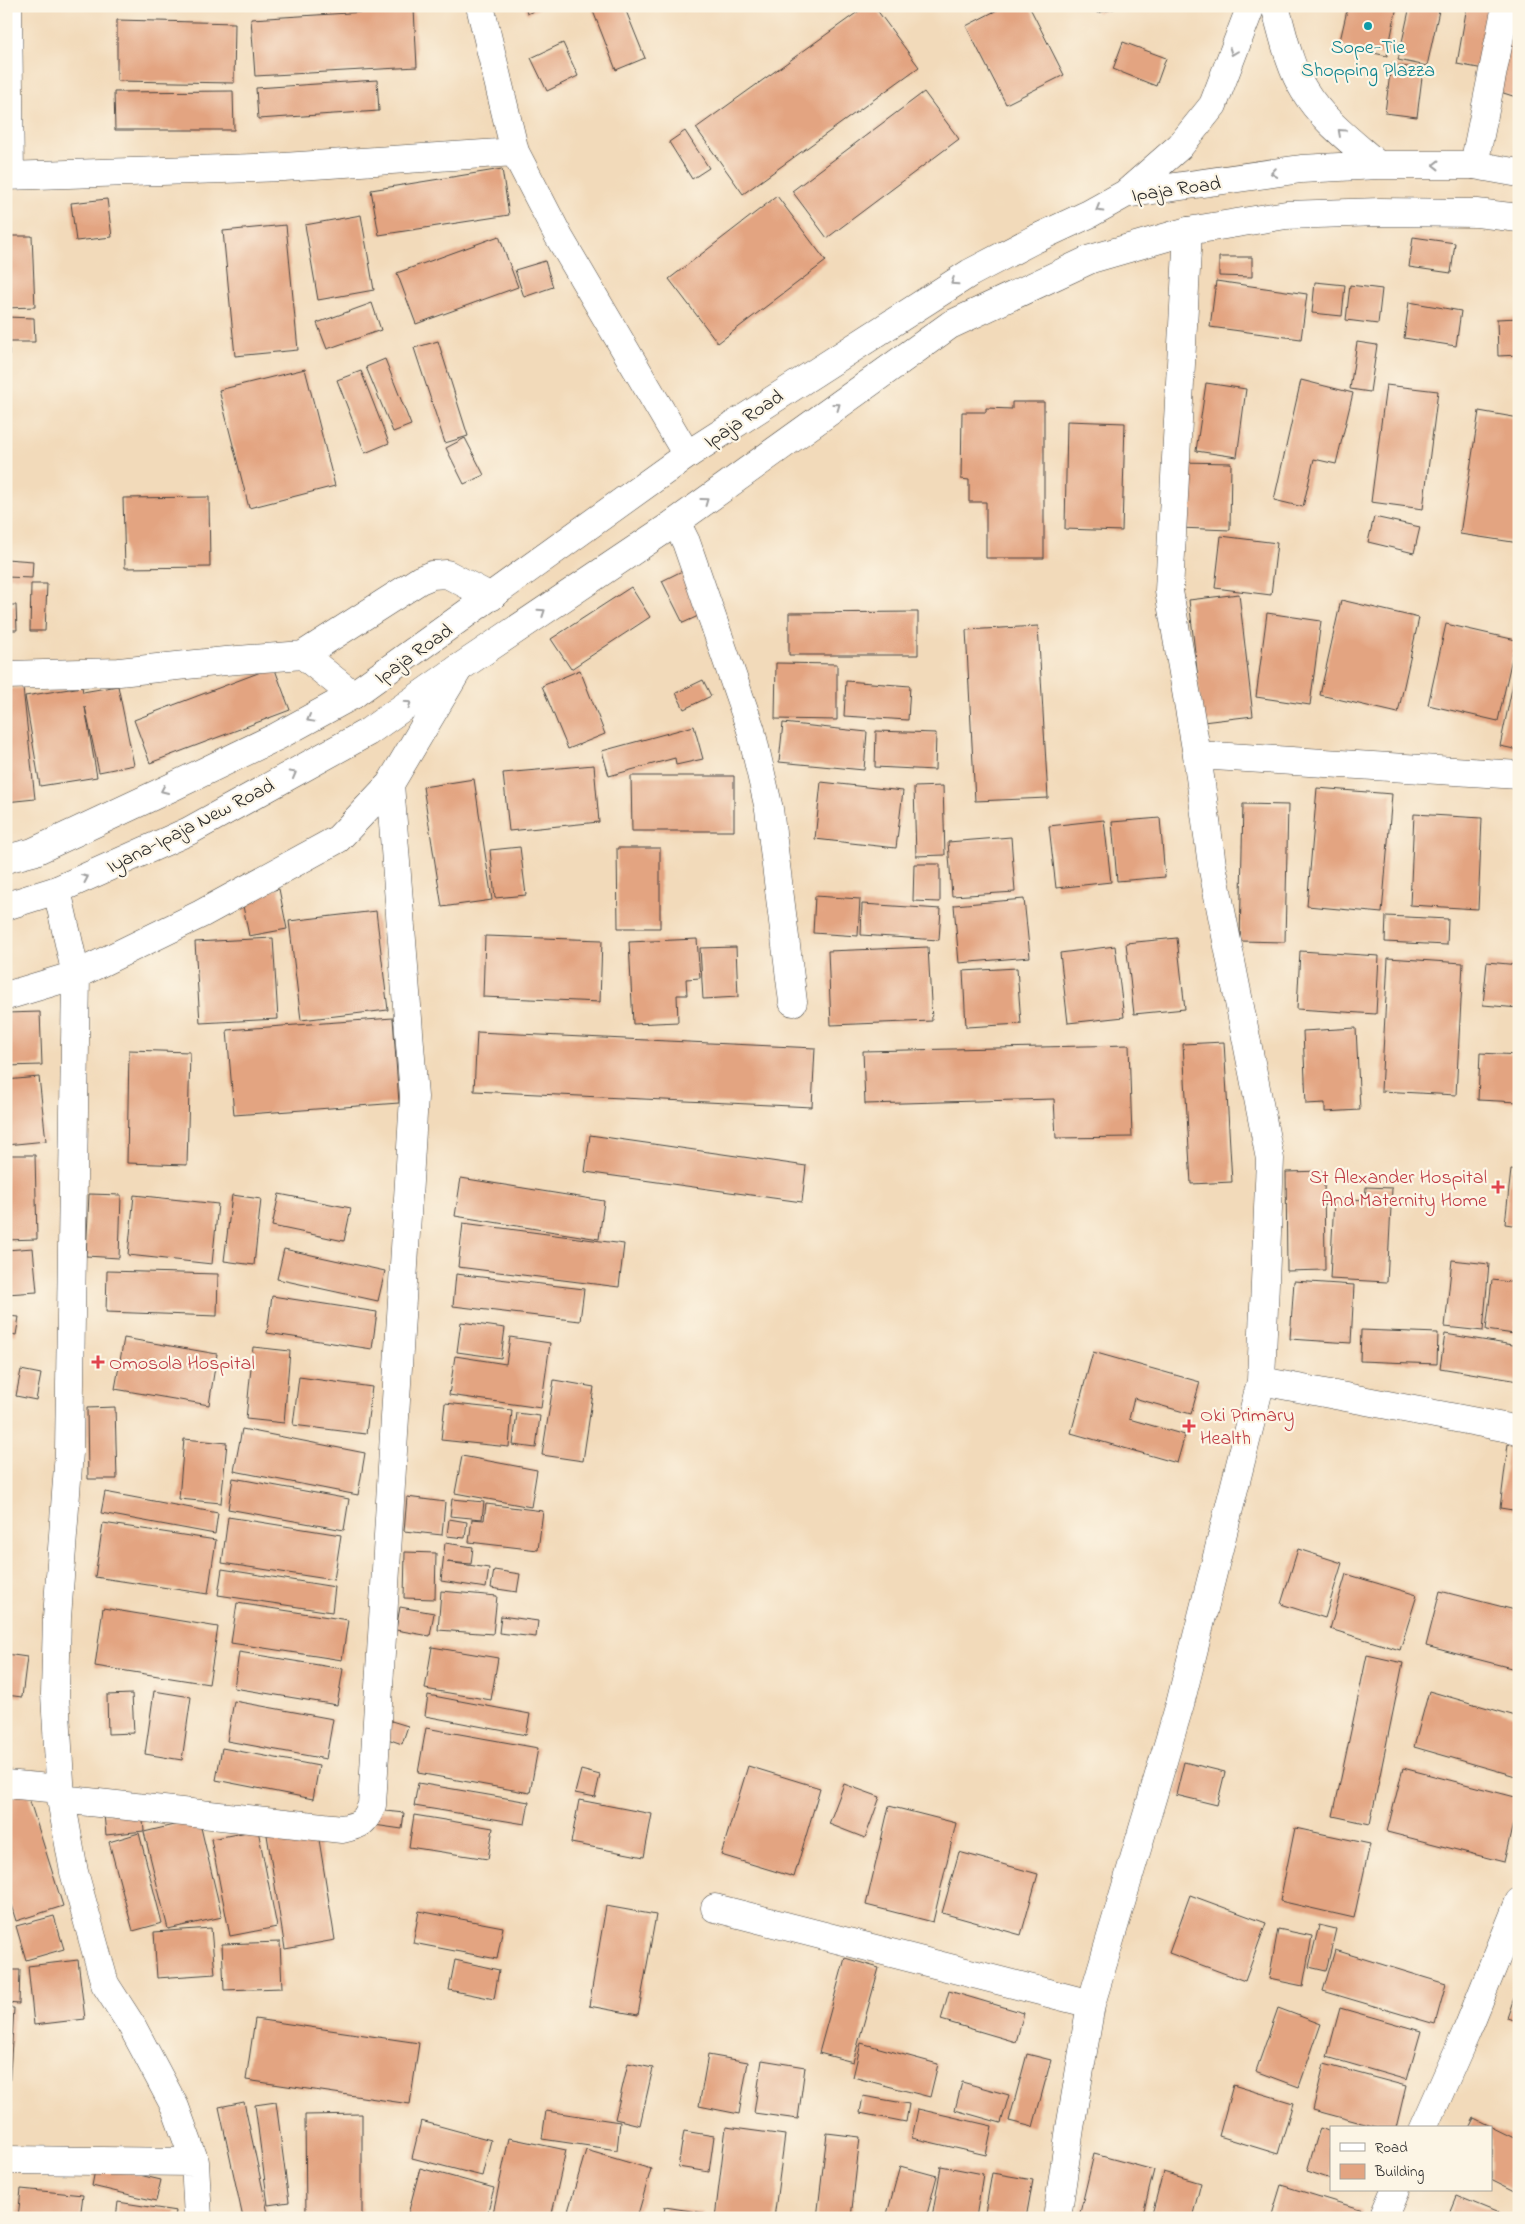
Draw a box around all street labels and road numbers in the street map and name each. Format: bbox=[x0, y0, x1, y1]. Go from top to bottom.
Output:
street label: Ipaja Road bbox=[1130, 170, 1223, 211]
street label: Ipaja Road bbox=[699, 384, 790, 457]
street label: Ipaja Road bbox=[369, 617, 459, 693]
street label: Iyana-Ipaja New Road bbox=[102, 772, 280, 882]

